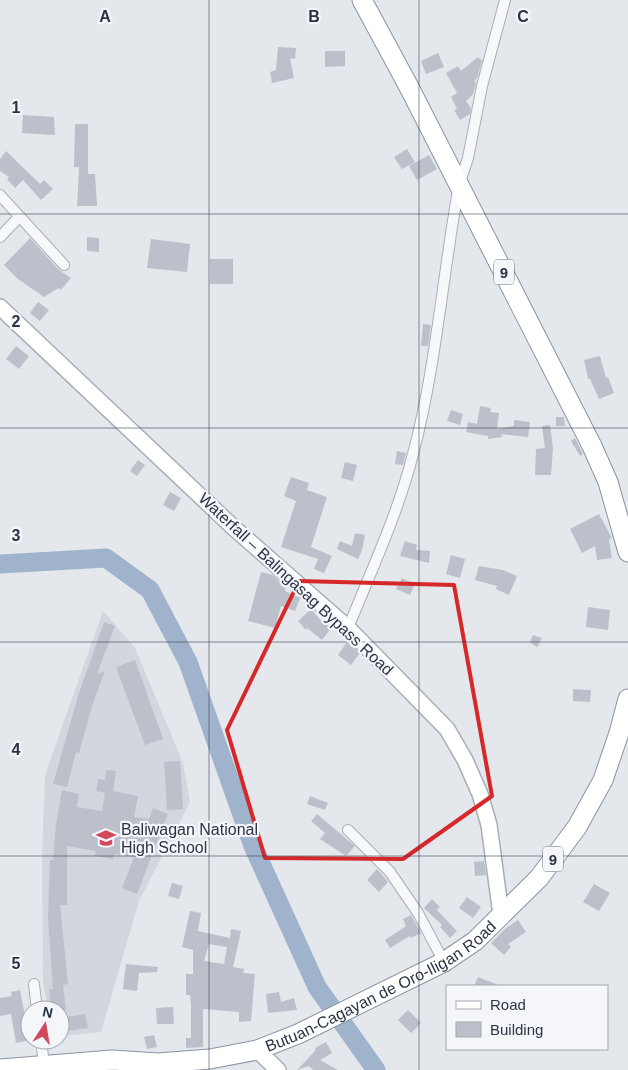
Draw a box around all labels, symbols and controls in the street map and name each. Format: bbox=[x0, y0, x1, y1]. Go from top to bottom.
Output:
text: A bbox=[99, 8, 111, 25]
text: B bbox=[308, 8, 320, 25]
text: C bbox=[517, 8, 529, 25]
text: 1 bbox=[12, 99, 21, 116]
road number: 9 bbox=[494, 260, 514, 284]
text: 2 bbox=[12, 313, 21, 330]
street label: Waterfall ‒ Balingasag Bypass Road bbox=[195, 489, 397, 679]
text: 3 bbox=[12, 527, 21, 544]
text: 4 bbox=[12, 741, 21, 758]
place label: Baliwagan National High School bbox=[121, 821, 258, 856]
school or university icon: Baliwagan National High School bbox=[95, 827, 117, 849]
road number: 9 bbox=[543, 846, 563, 872]
street label: Butuan-Cagayan de Oro-Iligan Road bbox=[263, 917, 499, 1054]
text: 5 bbox=[12, 955, 21, 972]
legend bbox=[446, 985, 608, 1050]
text: Road bbox=[490, 996, 526, 1013]
north arrow bbox=[20, 1000, 70, 1050]
text: N bbox=[41, 1003, 54, 1021]
text: Building bbox=[490, 1021, 543, 1038]

